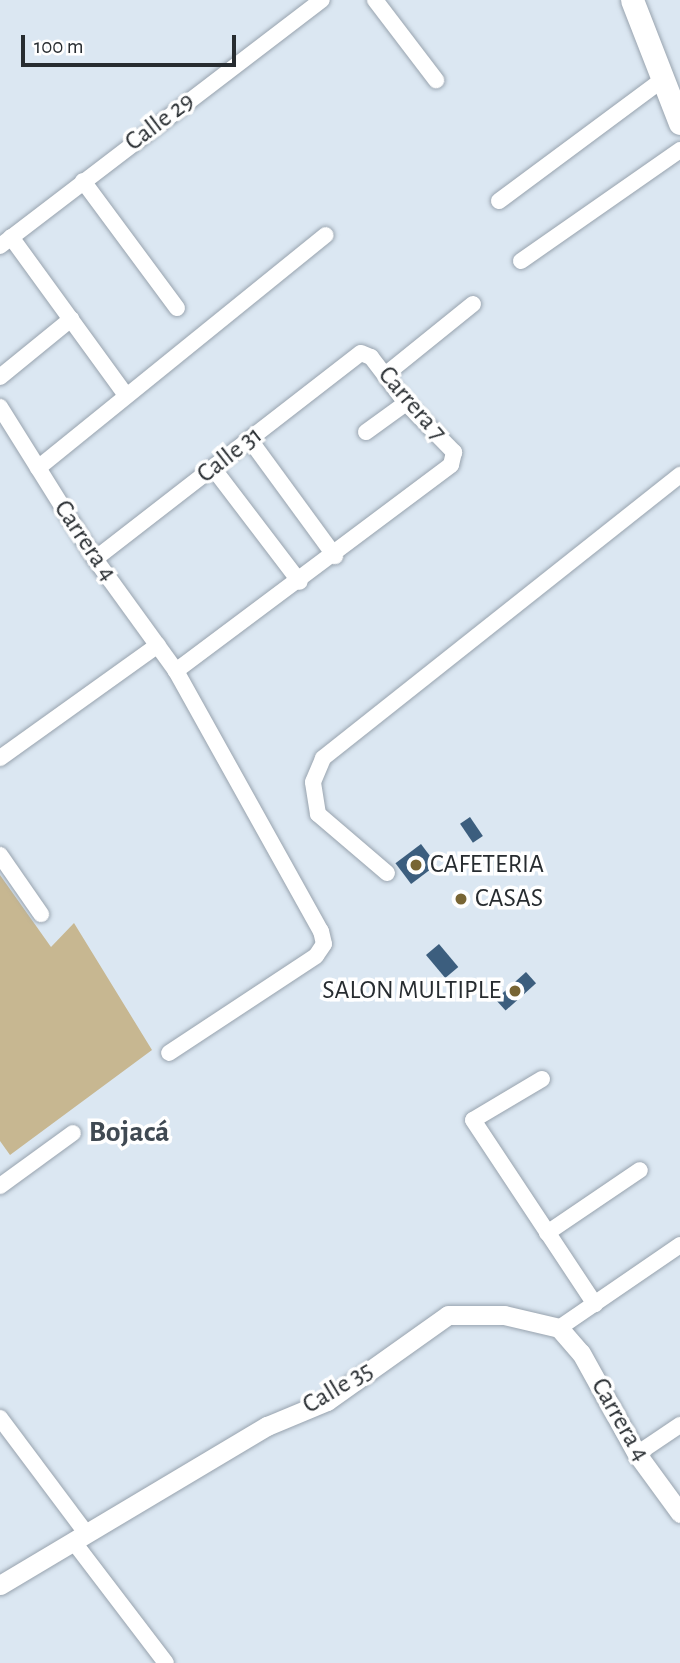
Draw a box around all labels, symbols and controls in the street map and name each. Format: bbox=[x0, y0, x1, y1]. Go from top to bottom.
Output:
scale bar bbox=[24, 21, 240, 65]
text: 100 m bbox=[34, 36, 84, 57]
street label: Calle 29 bbox=[119, 86, 201, 158]
street label: Carrera 7 bbox=[371, 360, 453, 448]
street label: Calle 31 bbox=[191, 420, 269, 490]
street label: Carrera 4 bbox=[47, 495, 123, 587]
place label: CAFETERIA bbox=[430, 849, 544, 881]
marker: CAFETERIA bbox=[408, 857, 424, 873]
place label: CASAS bbox=[475, 883, 543, 915]
marker: CASAS bbox=[453, 891, 469, 907]
place label: SALON MULTIPLE bbox=[322, 975, 501, 1007]
marker: SALON MULTIPLE bbox=[507, 983, 523, 999]
district label: Bojacá bbox=[89, 1114, 169, 1150]
street label: Calle 35 bbox=[297, 1355, 379, 1421]
street label: Carrera 4 bbox=[584, 1373, 656, 1467]

